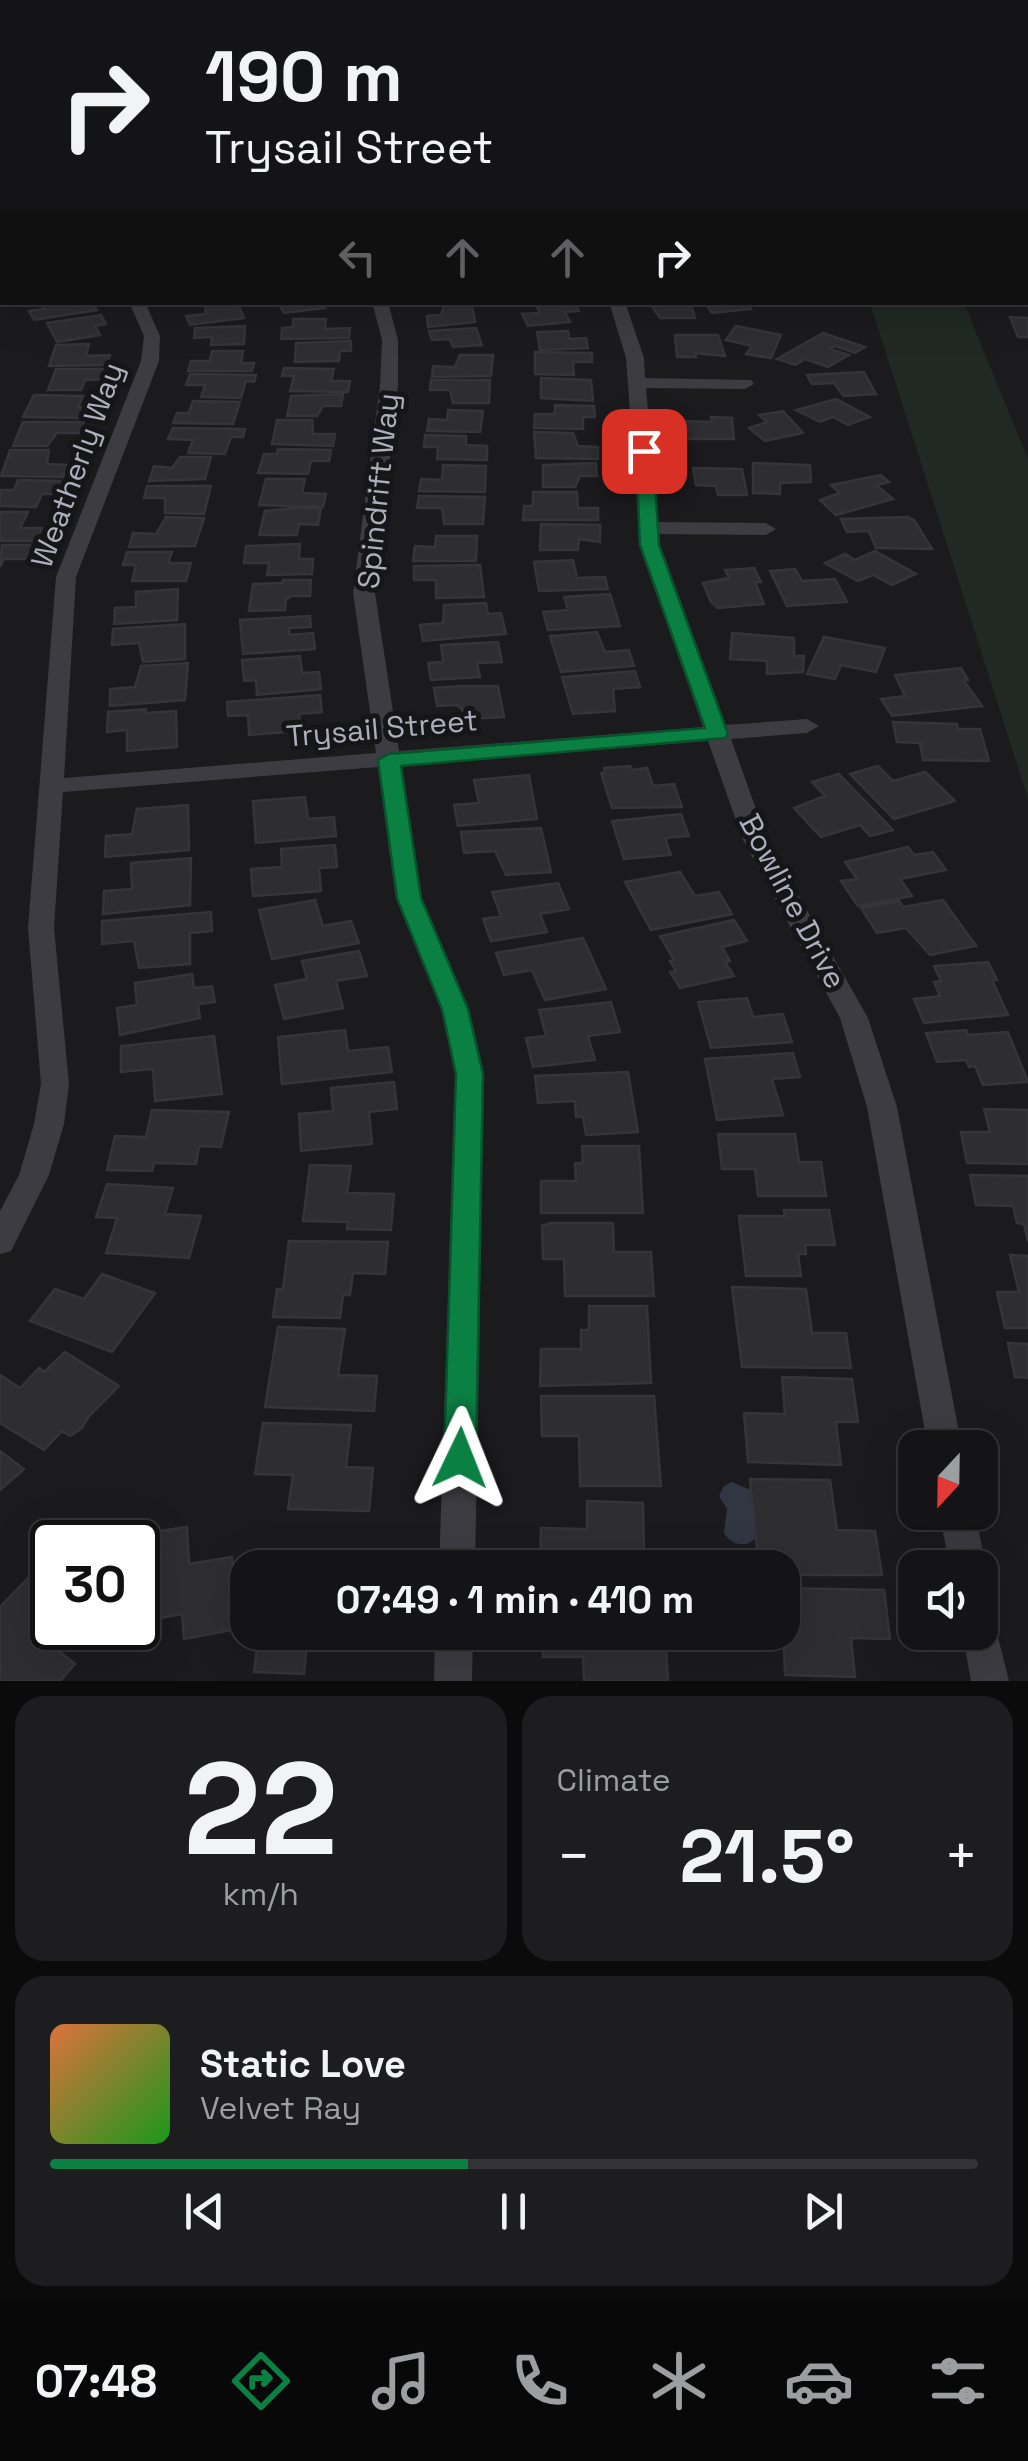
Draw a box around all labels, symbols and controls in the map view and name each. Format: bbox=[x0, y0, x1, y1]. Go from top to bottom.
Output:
text: 190 m bbox=[205, 32, 403, 121]
icon: right bbox=[40, 40, 170, 170]
text: Trysail Street bbox=[205, 119, 493, 176]
icon: left bbox=[330, 230, 385, 285]
icon: ahead bbox=[435, 230, 490, 285]
icon: ahead bbox=[540, 230, 595, 285]
icon: right bbox=[645, 230, 700, 285]
street label: Weatherly Way bbox=[22, 357, 132, 573]
street label: Spindrift Way bbox=[348, 391, 408, 591]
pin bbox=[602, 409, 687, 494]
icon: arrive bbox=[617, 424, 672, 479]
street label: Trysail Street bbox=[285, 700, 479, 756]
street label: Bowline Drive bbox=[731, 807, 855, 995]
position arrow bbox=[408, 1406, 512, 1510]
north arrow bbox=[898, 1430, 998, 1530]
map controls bbox=[898, 1430, 998, 1650]
speed limit sign: 30 bbox=[30, 1520, 160, 1650]
button: sound bbox=[898, 1550, 998, 1650]
text: 07:49 · 1 min · 410 m bbox=[336, 1576, 694, 1624]
text: 22 bbox=[184, 1726, 338, 1892]
text: Climate bbox=[557, 1760, 671, 1800]
text: 21.5° bbox=[680, 1808, 855, 1904]
text: − bbox=[557, 1821, 591, 1891]
text: + bbox=[944, 1821, 978, 1891]
text: km/h bbox=[223, 1874, 299, 1914]
text: Static Love bbox=[200, 2040, 406, 2088]
text: Velvet Ray bbox=[200, 2088, 361, 2128]
icon: previous bbox=[177, 2184, 232, 2239]
icon: pause bbox=[486, 2184, 541, 2239]
icon: next bbox=[796, 2184, 851, 2239]
icon: directions bbox=[226, 2346, 296, 2416]
icon: music bbox=[366, 2346, 436, 2416]
icon: phone bbox=[505, 2346, 575, 2416]
icon: climate bbox=[644, 2346, 714, 2416]
icon: car bbox=[784, 2346, 854, 2416]
icon: filters bbox=[923, 2346, 993, 2416]
text: 07:48 bbox=[35, 2353, 157, 2410]

